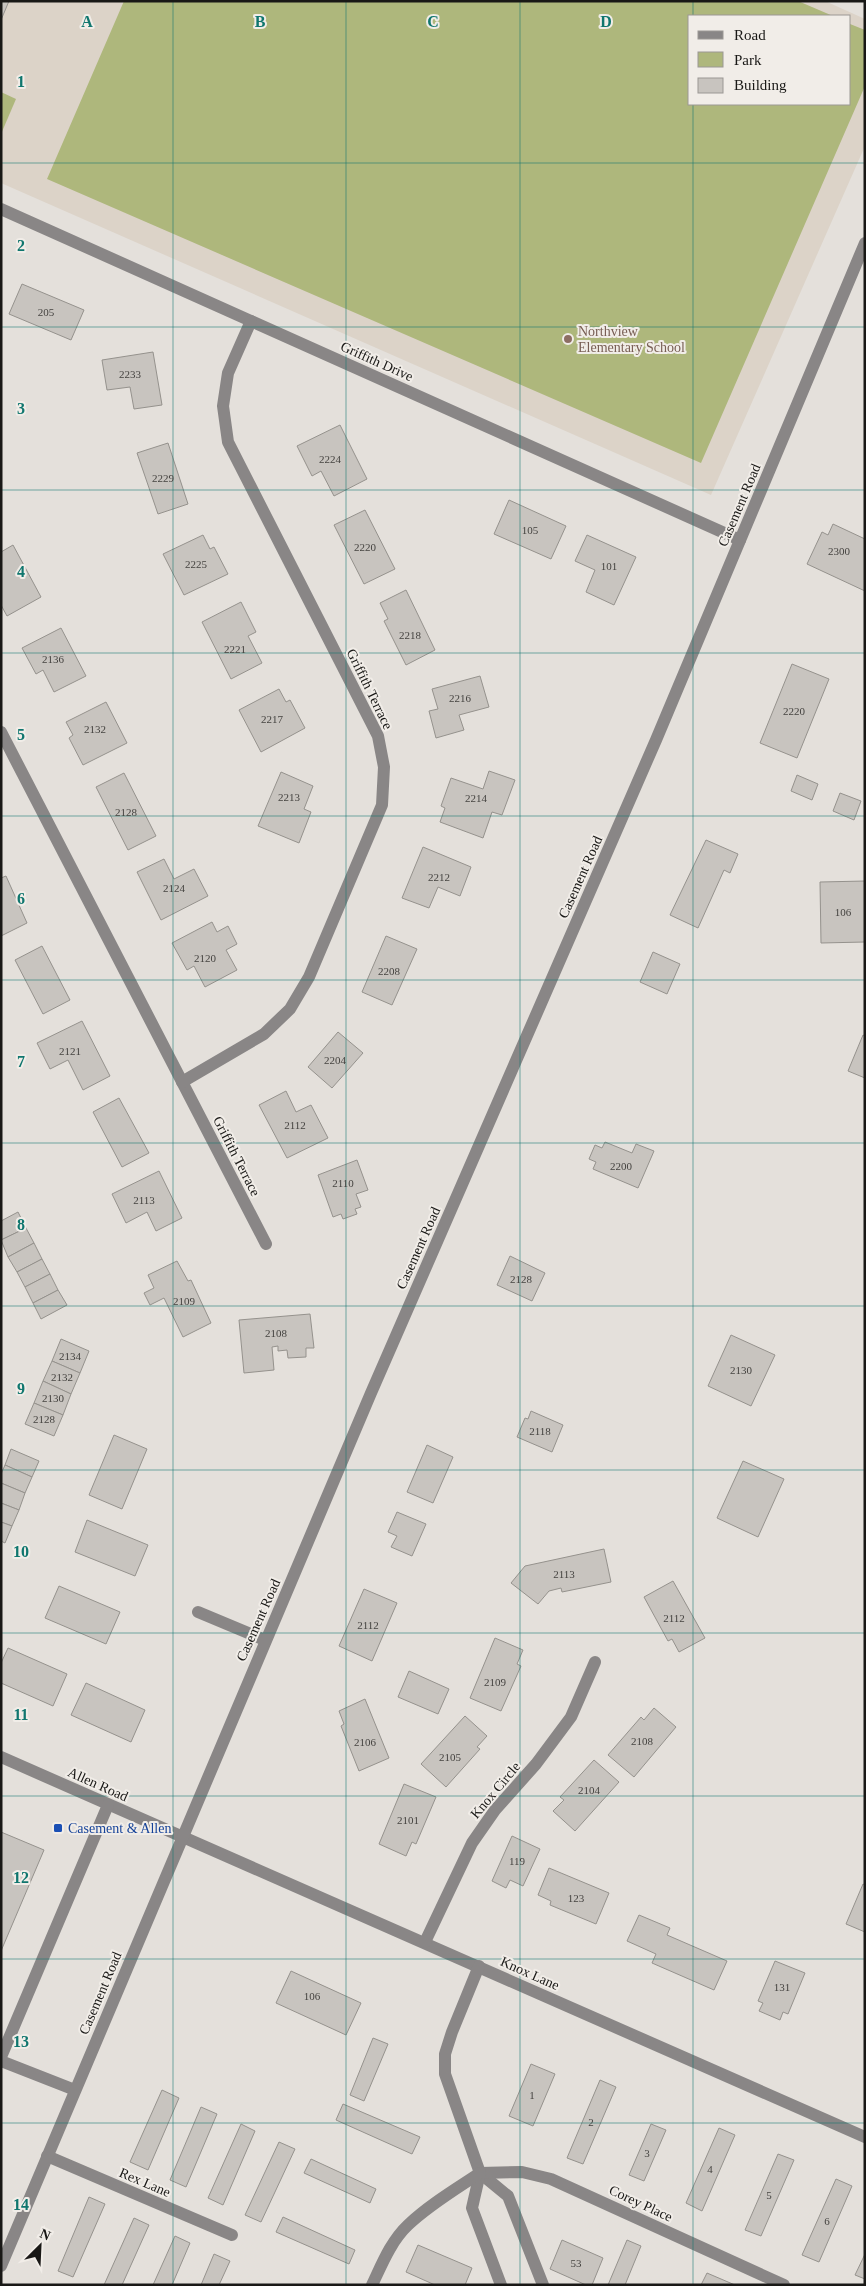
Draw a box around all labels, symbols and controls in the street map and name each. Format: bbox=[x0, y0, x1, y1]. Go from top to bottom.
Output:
text: A bbox=[81, 13, 93, 30]
text: B bbox=[255, 13, 266, 30]
text: C bbox=[427, 13, 439, 30]
text: D bbox=[600, 13, 612, 30]
legend bbox=[688, 15, 851, 105]
text: Road bbox=[734, 27, 766, 43]
text: Park bbox=[734, 52, 762, 68]
text: 1 bbox=[17, 73, 25, 90]
text: Building bbox=[734, 77, 787, 93]
text: 2 bbox=[17, 237, 25, 254]
house number: 205 bbox=[38, 306, 55, 318]
place label: Northview Elementary School bbox=[578, 324, 685, 355]
marker: Northview Elementary School bbox=[562, 333, 574, 345]
street label: Griffith Drive bbox=[338, 339, 415, 384]
house number: 2233 bbox=[119, 368, 142, 380]
text: 3 bbox=[17, 400, 25, 417]
house number: 2224 bbox=[319, 453, 342, 465]
street label: Casement Road bbox=[715, 462, 764, 549]
house number: 2229 bbox=[152, 472, 175, 484]
house number: 105 bbox=[522, 524, 539, 536]
house number: 2220 bbox=[354, 541, 377, 553]
house number: 2300 bbox=[828, 545, 851, 557]
house number: 2225 bbox=[185, 558, 208, 570]
house number: 101 bbox=[601, 560, 617, 572]
text: 4 bbox=[17, 563, 25, 580]
house number: 2218 bbox=[399, 629, 422, 641]
house number: 2221 bbox=[224, 643, 246, 655]
street label: Griffith Terrace bbox=[344, 647, 395, 732]
house number: 2136 bbox=[42, 653, 65, 665]
house number: 2216 bbox=[449, 692, 472, 704]
house number: 2220 bbox=[783, 705, 806, 717]
house number: 2217 bbox=[261, 713, 284, 725]
house number: 2132 bbox=[84, 723, 106, 735]
text: 5 bbox=[17, 726, 25, 743]
house number: 2213 bbox=[278, 791, 301, 803]
house number: 2214 bbox=[465, 792, 488, 804]
house number: 2128 bbox=[115, 806, 138, 818]
street label: Casement Road bbox=[556, 834, 605, 921]
house number: 2212 bbox=[428, 871, 450, 883]
house number: 2124 bbox=[163, 882, 186, 894]
text: 6 bbox=[17, 890, 25, 907]
house number: 106 bbox=[835, 906, 852, 918]
house number: 2120 bbox=[194, 952, 217, 964]
house number: 2208 bbox=[378, 965, 401, 977]
house number: 2121 bbox=[59, 1045, 81, 1057]
text: 7 bbox=[17, 1053, 25, 1070]
house number: 2204 bbox=[324, 1054, 347, 1066]
street label: Griffith Terrace bbox=[210, 1114, 263, 1199]
house number: 2112 bbox=[284, 1119, 306, 1131]
house number: 2200 bbox=[610, 1160, 633, 1172]
house number: 2110 bbox=[332, 1177, 354, 1189]
house number: 2113 bbox=[133, 1194, 155, 1206]
street label: Casement Road bbox=[394, 1205, 443, 1292]
text: 8 bbox=[17, 1216, 25, 1233]
house number: 2128 bbox=[510, 1273, 533, 1285]
house number: 2109 bbox=[173, 1295, 196, 1307]
house number: 2108 bbox=[265, 1327, 288, 1339]
house number: 2134 bbox=[59, 1350, 82, 1362]
house number: 2130 bbox=[730, 1364, 753, 1376]
house number: 2132 bbox=[51, 1371, 73, 1383]
text: 9 bbox=[17, 1380, 25, 1397]
house number: 2130 bbox=[42, 1392, 65, 1404]
house number: 2128 bbox=[33, 1413, 56, 1425]
house number: 2118 bbox=[529, 1425, 551, 1437]
text: 10 bbox=[13, 1543, 29, 1560]
house number: 2113 bbox=[553, 1568, 575, 1580]
street label: Casement Road bbox=[234, 1577, 283, 1664]
house number: 2112 bbox=[663, 1612, 685, 1624]
house number: 2112 bbox=[357, 1619, 379, 1631]
house number: 2109 bbox=[484, 1676, 507, 1688]
text: 11 bbox=[13, 1706, 29, 1723]
house number: 2108 bbox=[631, 1735, 654, 1747]
house number: 2106 bbox=[354, 1736, 377, 1748]
house number: 2105 bbox=[439, 1751, 462, 1763]
street label: Knox Circle bbox=[468, 1759, 523, 1822]
street label: Allen Road bbox=[65, 1765, 130, 1804]
house number: 2104 bbox=[578, 1784, 601, 1796]
house number: 2101 bbox=[397, 1814, 419, 1826]
place label: Casement & Allen bbox=[68, 1821, 171, 1836]
marker: Casement & Allen bbox=[52, 1822, 64, 1834]
house number: 119 bbox=[509, 1855, 526, 1867]
text: 12 bbox=[13, 1869, 29, 1886]
house number: 123 bbox=[568, 1892, 585, 1904]
street label: Casement Road bbox=[76, 1950, 125, 2037]
street label: Knox Lane bbox=[498, 1954, 561, 1993]
house number: 131 bbox=[774, 1981, 790, 1993]
house number: 106 bbox=[304, 1990, 321, 2002]
text: 13 bbox=[13, 2033, 29, 2050]
house number: 1 bbox=[529, 2089, 535, 2101]
house number: 2 bbox=[588, 2116, 594, 2128]
house number: 3 bbox=[644, 2147, 650, 2159]
house number: 4 bbox=[707, 2163, 713, 2175]
street label: Rex Lane bbox=[117, 2165, 173, 2200]
street label: Corey Place bbox=[607, 2182, 675, 2225]
house number: 5 bbox=[766, 2189, 772, 2201]
text: 14 bbox=[13, 2196, 29, 2213]
house number: 6 bbox=[824, 2215, 830, 2227]
north arrow bbox=[15, 2221, 65, 2271]
text: N bbox=[37, 2226, 53, 2243]
house number: 53 bbox=[571, 2257, 582, 2269]

